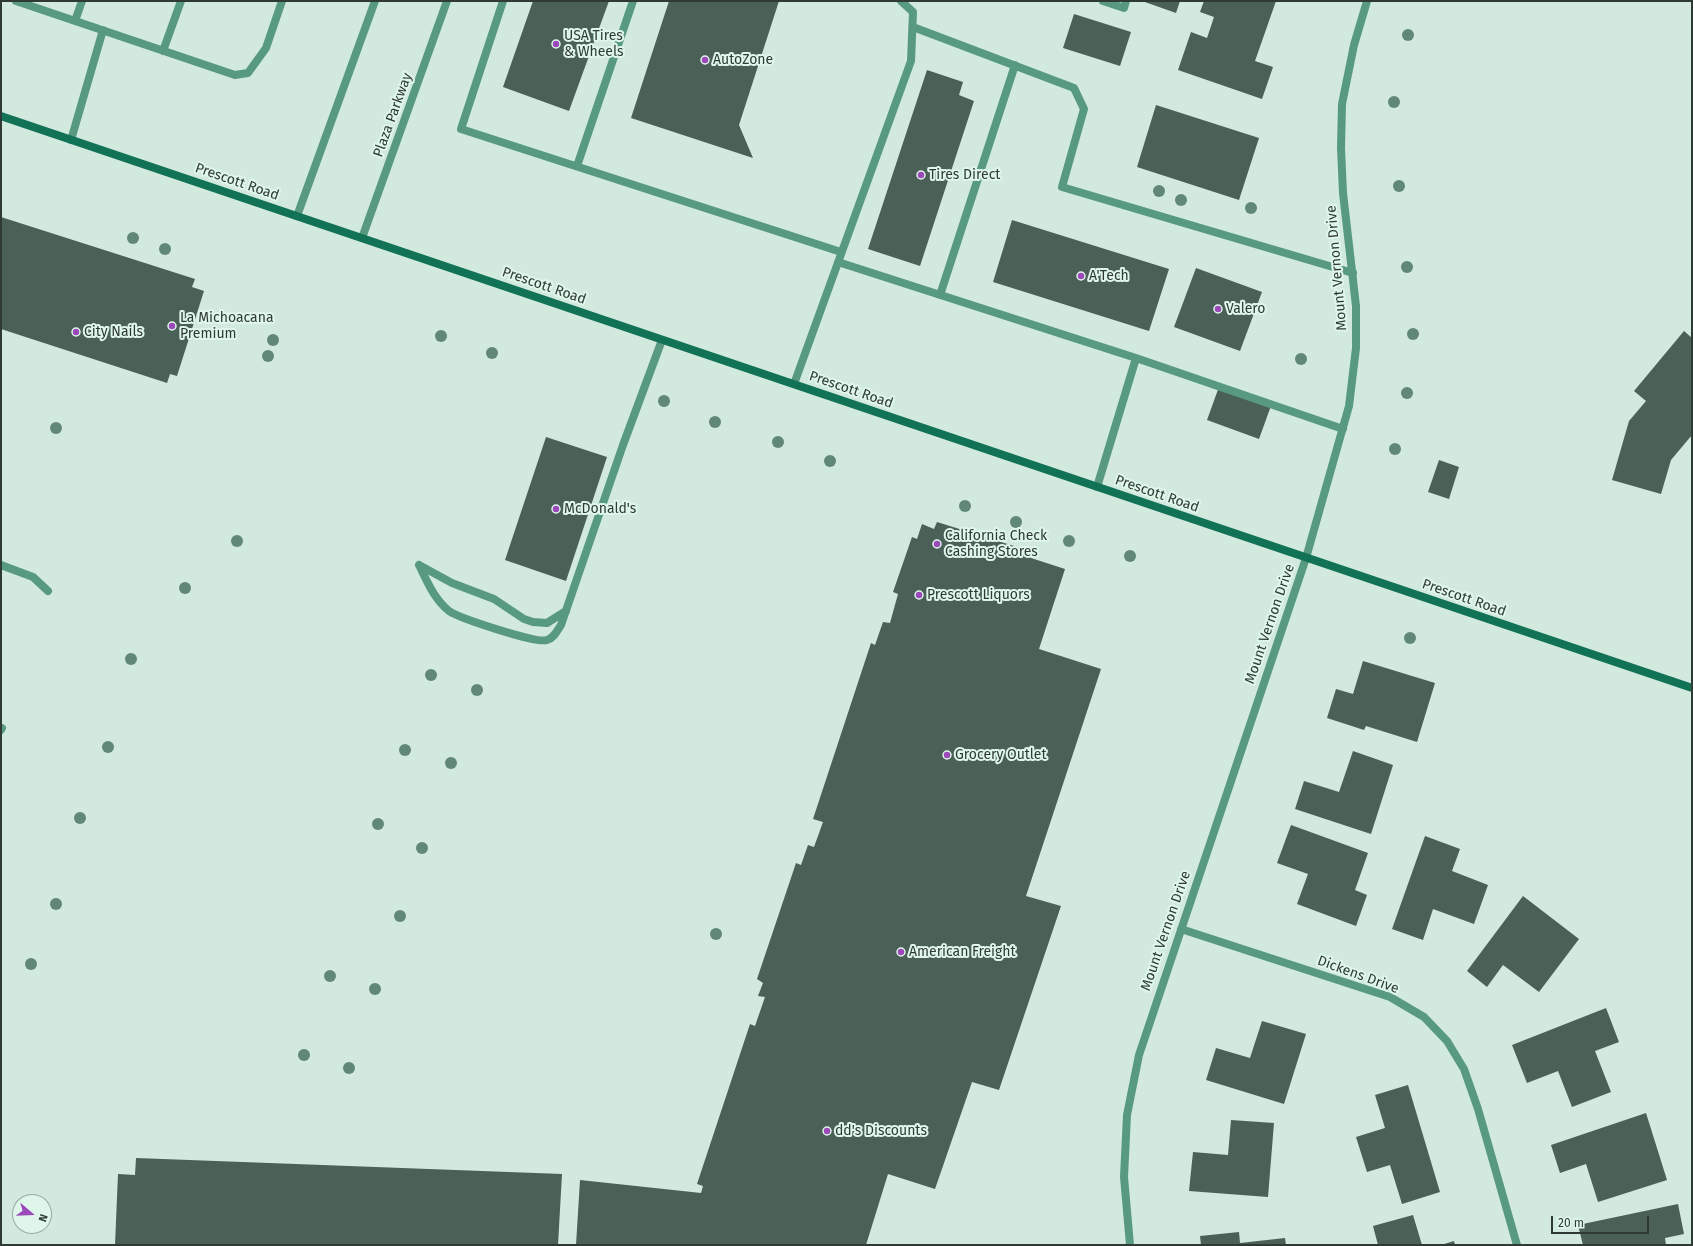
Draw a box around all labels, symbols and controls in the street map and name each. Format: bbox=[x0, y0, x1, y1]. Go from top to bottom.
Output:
place label: USA Tires & Wheels bbox=[564, 28, 624, 60]
marker: USA Tires & Wheels bbox=[551, 39, 561, 49]
place label: AutoZone bbox=[713, 52, 773, 68]
marker: AutoZone bbox=[700, 55, 710, 65]
street label: Plaza Parkway bbox=[370, 71, 416, 159]
street label: Prescott Road bbox=[193, 160, 281, 204]
place label: Tires Direct bbox=[929, 167, 1000, 183]
marker: Tires Direct bbox=[916, 170, 926, 180]
street label: Mount Vernon Drive bbox=[1323, 205, 1351, 331]
street label: Prescott Road bbox=[500, 264, 588, 308]
place label: A'Tech bbox=[1089, 268, 1129, 284]
marker: A'Tech bbox=[1076, 271, 1086, 281]
place label: Valero bbox=[1226, 301, 1266, 317]
marker: Valero bbox=[1213, 304, 1223, 314]
place label: La Michoacana Premium bbox=[180, 310, 274, 342]
marker: La Michoacana Premium bbox=[167, 321, 177, 331]
place label: City Nails bbox=[84, 324, 143, 340]
marker: City Nails bbox=[71, 327, 81, 337]
street label: Prescott Road bbox=[807, 368, 895, 412]
street label: Prescott Road bbox=[1113, 472, 1201, 516]
place label: McDonald's bbox=[564, 501, 636, 517]
marker: McDonald's bbox=[551, 504, 561, 514]
place label: California Check Cashing Stores bbox=[945, 528, 1047, 560]
marker: California Check Cashing Stores bbox=[932, 539, 942, 549]
street label: Mount Vernon Drive bbox=[1242, 562, 1298, 686]
street label: Prescott Road bbox=[1420, 576, 1508, 620]
place label: Prescott Liquors bbox=[927, 587, 1030, 603]
marker: Prescott Liquors bbox=[914, 590, 924, 600]
place label: Grocery Outlet bbox=[955, 747, 1047, 763]
marker: Grocery Outlet bbox=[942, 750, 952, 760]
street label: Mount Vernon Drive bbox=[1138, 869, 1194, 993]
place label: American Freight bbox=[909, 944, 1016, 960]
marker: American Freight bbox=[896, 947, 906, 957]
street label: Dickens Drive bbox=[1315, 952, 1401, 998]
place label: dd's Discounts bbox=[835, 1123, 927, 1139]
marker: dd's Discounts bbox=[822, 1126, 832, 1136]
north arrow bbox=[12, 1194, 52, 1234]
scale bar bbox=[1553, 1208, 1651, 1234]
text: N bbox=[36, 1212, 50, 1223]
text: 20 m bbox=[1558, 1216, 1584, 1230]

